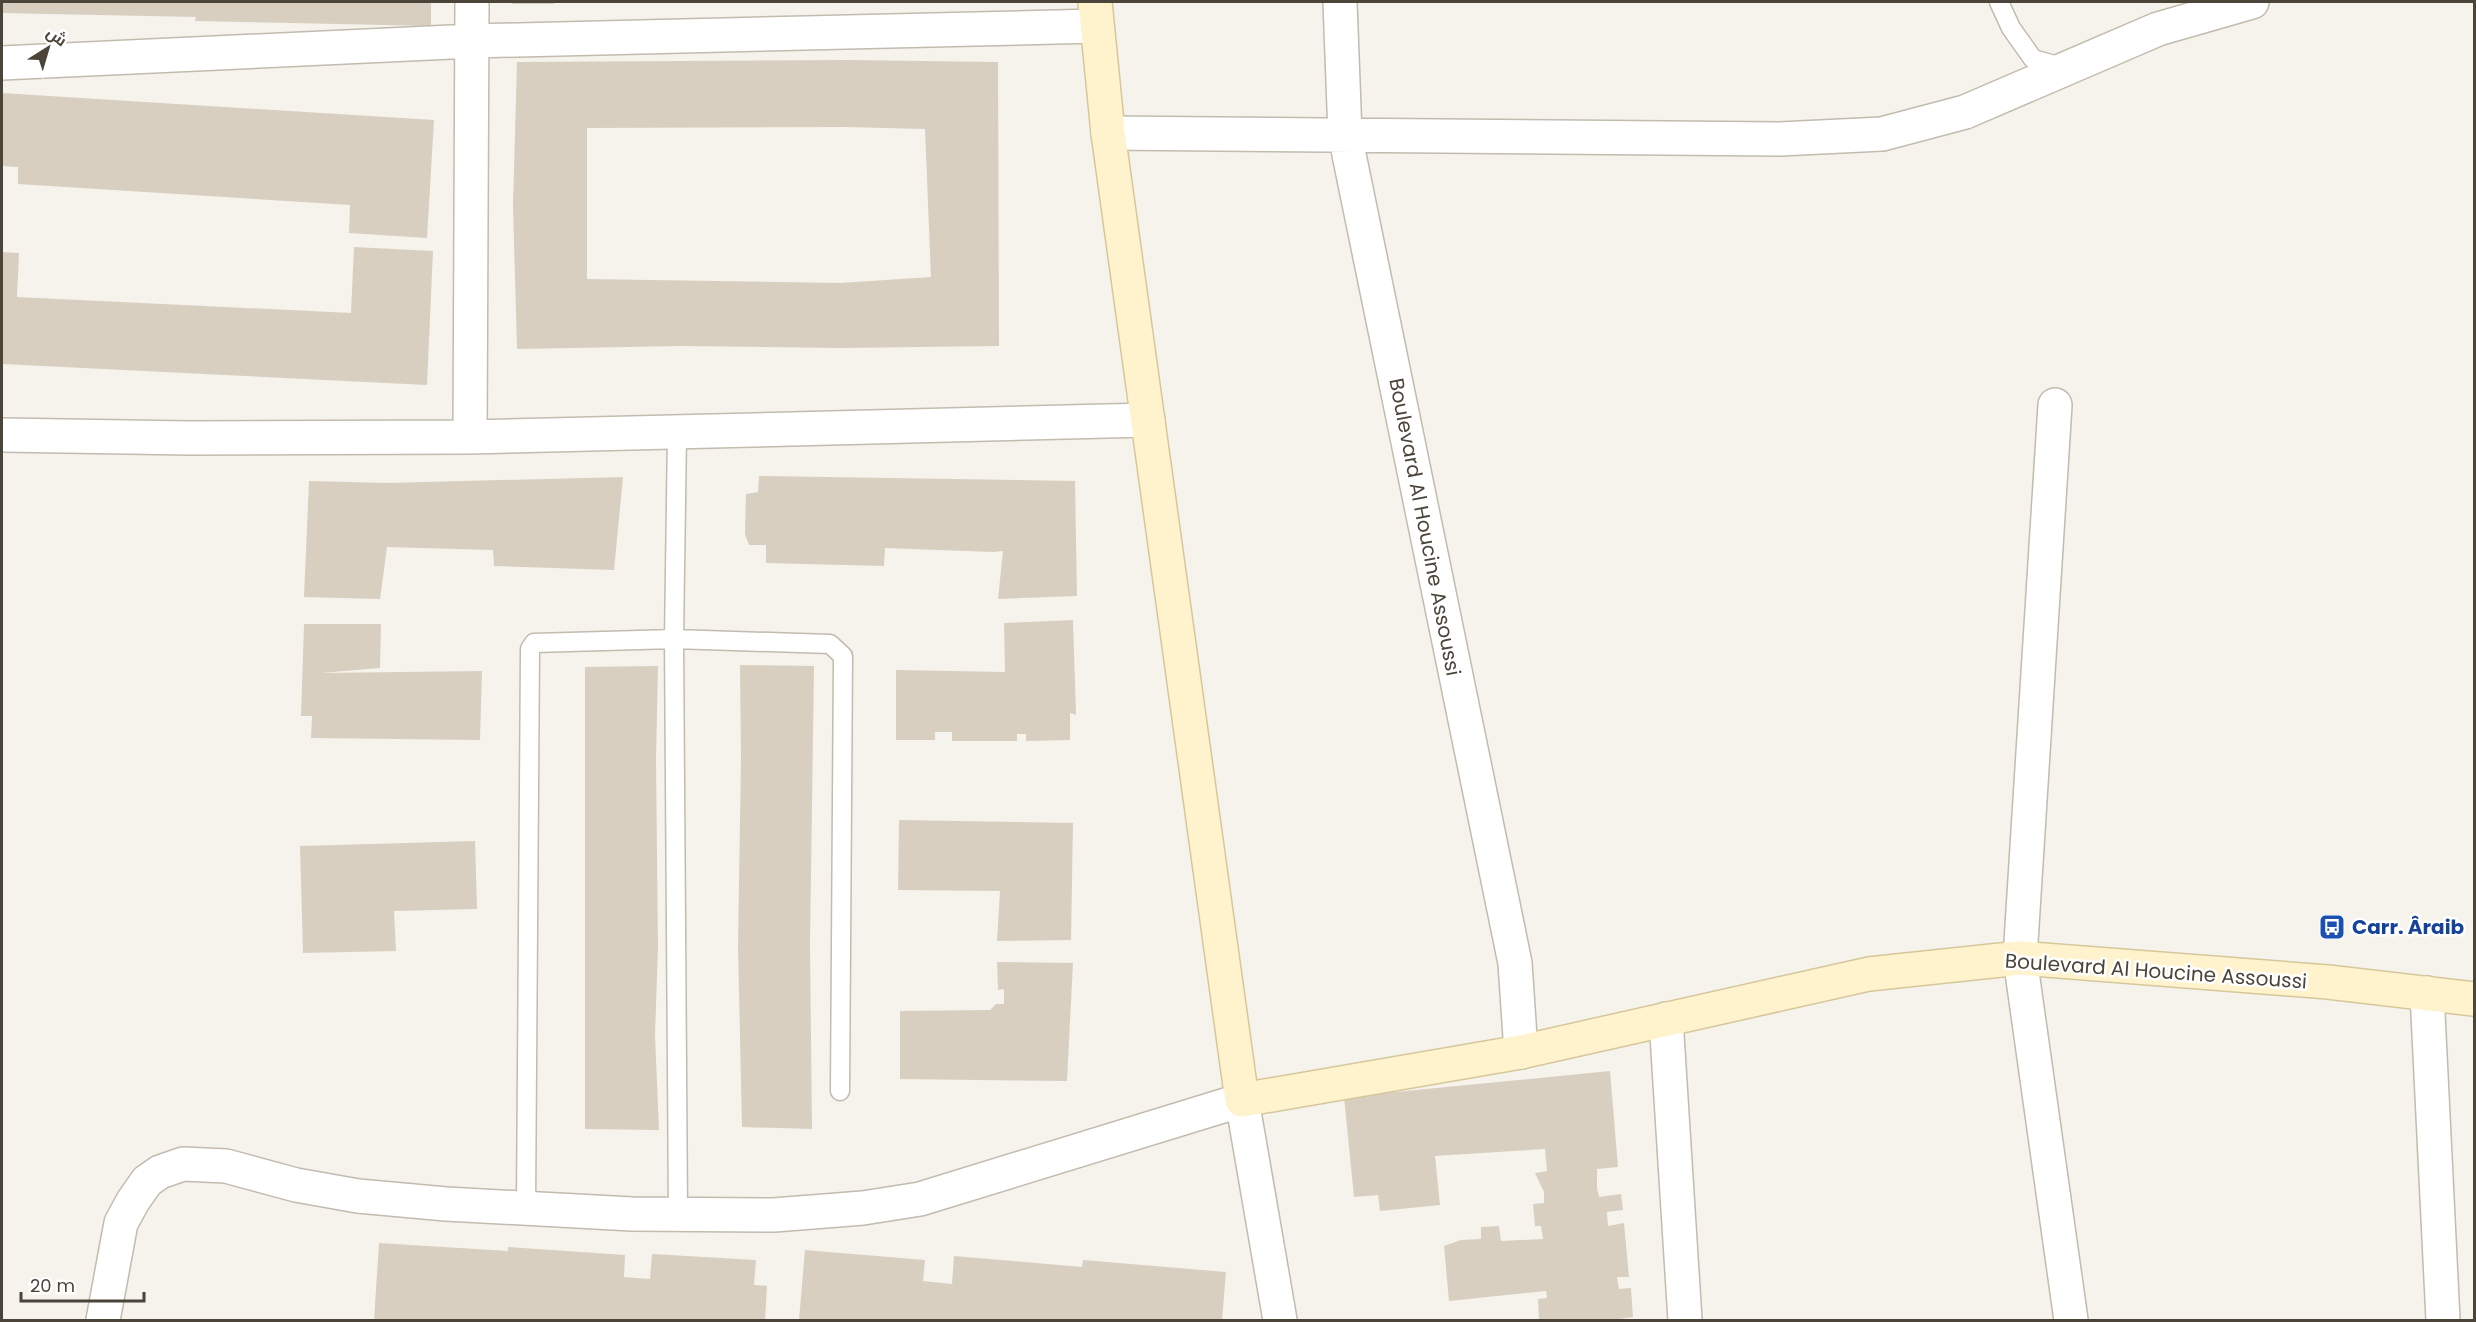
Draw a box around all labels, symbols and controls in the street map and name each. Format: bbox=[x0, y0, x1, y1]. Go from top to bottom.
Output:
north arrow bbox=[18, 18, 78, 78]
text: ش bbox=[42, 21, 72, 52]
street label: Boulevard Al Houcine Assoussi bbox=[1382, 376, 1468, 678]
bus stop icon: Carr. Âraib bbox=[2317, 912, 2347, 942]
place label: Carr. Âraib bbox=[2352, 913, 2465, 941]
street label: Boulevard Al Houcine Assoussi bbox=[2004, 946, 2308, 996]
scale bar bbox=[21, 1265, 144, 1303]
text: 20 m bbox=[30, 1273, 75, 1298]

